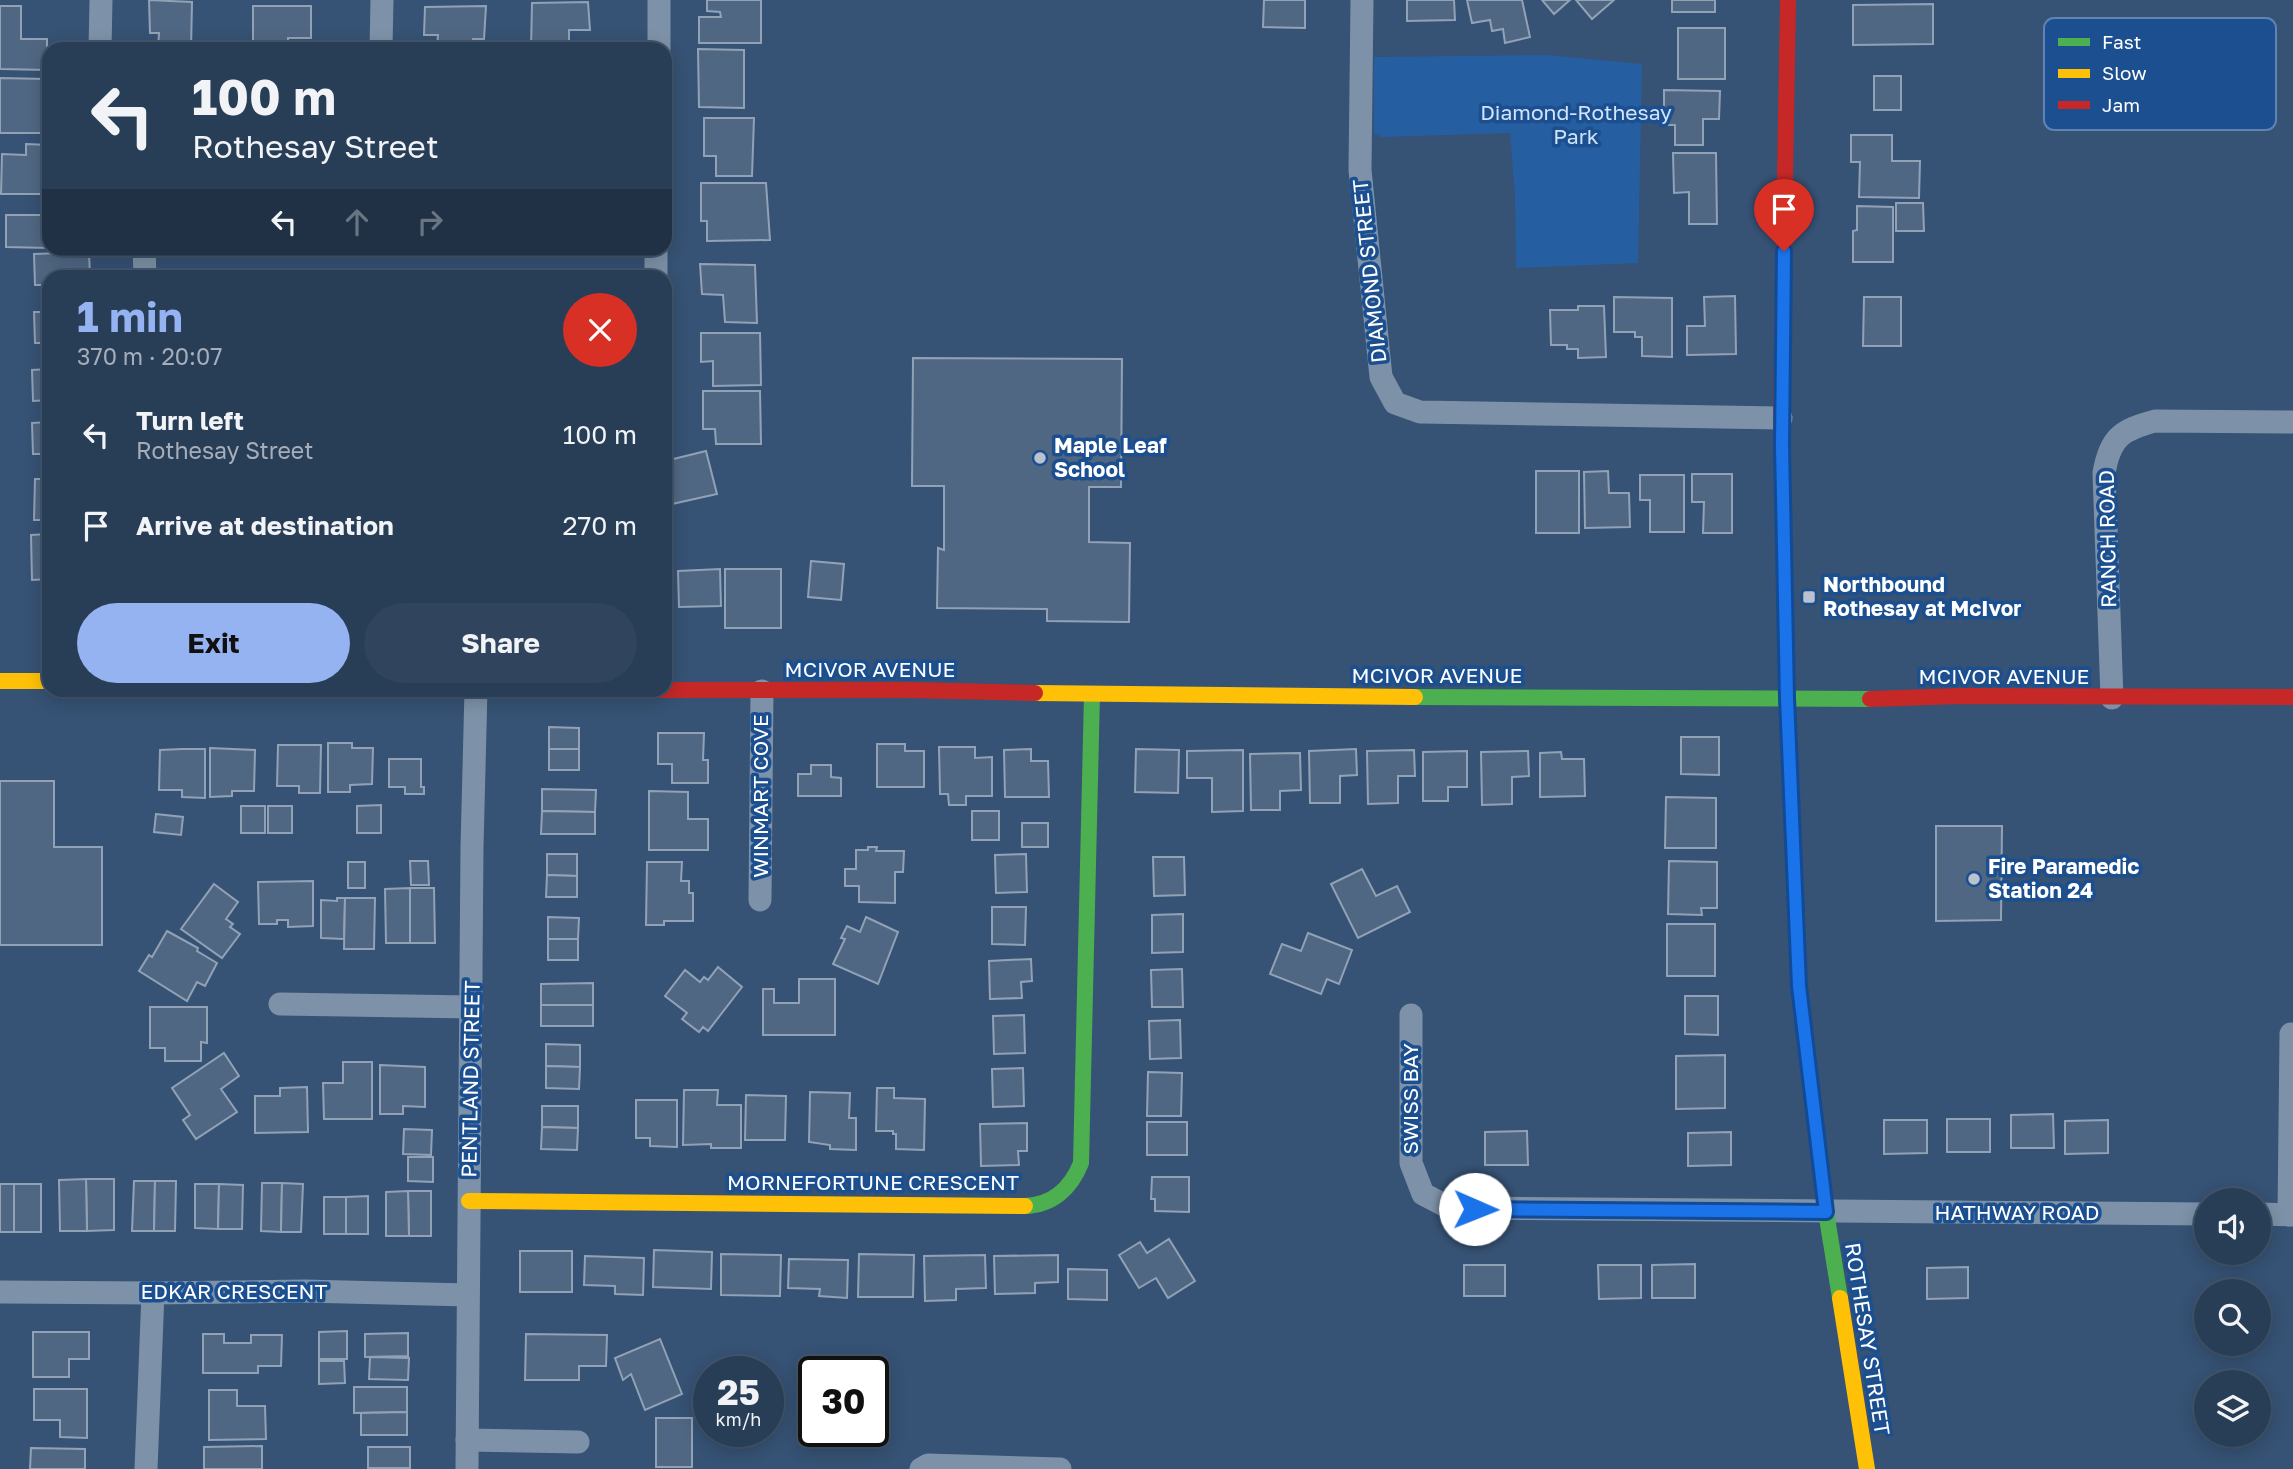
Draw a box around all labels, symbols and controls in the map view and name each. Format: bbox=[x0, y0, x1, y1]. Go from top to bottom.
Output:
legend bbox=[2044, 18, 2276, 130]
text: Fast bbox=[2102, 30, 2141, 53]
text: Slow bbox=[2102, 61, 2147, 84]
text: 100 m bbox=[192, 67, 336, 126]
icon: left bbox=[77, 70, 168, 161]
text: Jam bbox=[2102, 93, 2140, 116]
park label: Diamond-Rothesay Park bbox=[1480, 99, 1672, 149]
text: Rothesay Street bbox=[192, 127, 439, 165]
street label: DIAMOND STREET bbox=[1346, 178, 1392, 364]
pin bbox=[1754, 179, 1814, 251]
icon: arrive bbox=[1765, 190, 1803, 228]
icon: left bbox=[265, 203, 303, 241]
icon: ahead bbox=[338, 203, 376, 241]
icon: right bbox=[411, 203, 449, 241]
text: 1 min bbox=[77, 291, 183, 341]
button: close bbox=[563, 293, 637, 367]
text: 370 m · 20:07 bbox=[77, 342, 222, 370]
text: Turn left bbox=[136, 405, 244, 436]
icon: left bbox=[77, 416, 115, 454]
text: 100 m bbox=[563, 419, 637, 450]
place label: Maple Leaf School bbox=[1054, 432, 1167, 482]
text: Rothesay Street bbox=[136, 436, 313, 464]
marker: Maple Leaf School bbox=[1032, 450, 1048, 466]
street label: RANCH ROAD bbox=[2093, 470, 2121, 608]
icon: arrive bbox=[77, 507, 115, 545]
text: Arrive at destination bbox=[136, 510, 394, 541]
text: 270 m bbox=[563, 510, 637, 541]
place label: Northbound Rothesay at McIvor bbox=[1823, 571, 2021, 621]
marker: Northbound Rothesay at McIvor bbox=[1801, 589, 1817, 605]
button: Exit bbox=[77, 603, 350, 683]
button: Share bbox=[364, 603, 637, 683]
street label: MCIVOR AVENUE bbox=[785, 656, 955, 682]
street label: MCIVOR AVENUE bbox=[1352, 662, 1522, 688]
street label: MCIVOR AVENUE bbox=[1919, 663, 2089, 689]
street label: WINMART COVE bbox=[747, 714, 773, 878]
place label: Fire Paramedic Station 24 bbox=[1988, 853, 2139, 903]
marker: Fire Paramedic Station 24 bbox=[1966, 871, 1982, 887]
street label: PENTLAND STREET bbox=[455, 980, 485, 1178]
street label: SWISS BAY bbox=[1397, 1043, 1423, 1155]
street label: MORNEFORTUNE CRESCENT bbox=[727, 1169, 1019, 1195]
position arrow bbox=[1438, 1172, 1512, 1246]
map controls bbox=[2194, 1188, 2271, 1447]
button: sound bbox=[2194, 1188, 2271, 1265]
street label: HATHWAY ROAD bbox=[1934, 1199, 2100, 1225]
street label: ROTHESAY STREET bbox=[1840, 1241, 1896, 1437]
street label: EDKAR CRESCENT bbox=[141, 1278, 327, 1304]
button: search bbox=[2194, 1279, 2271, 1356]
speed limit sign: 30 bbox=[798, 1356, 889, 1447]
button: layers bbox=[2194, 1370, 2271, 1447]
text: 25 bbox=[717, 1371, 760, 1413]
text: km/h bbox=[716, 1408, 761, 1430]

